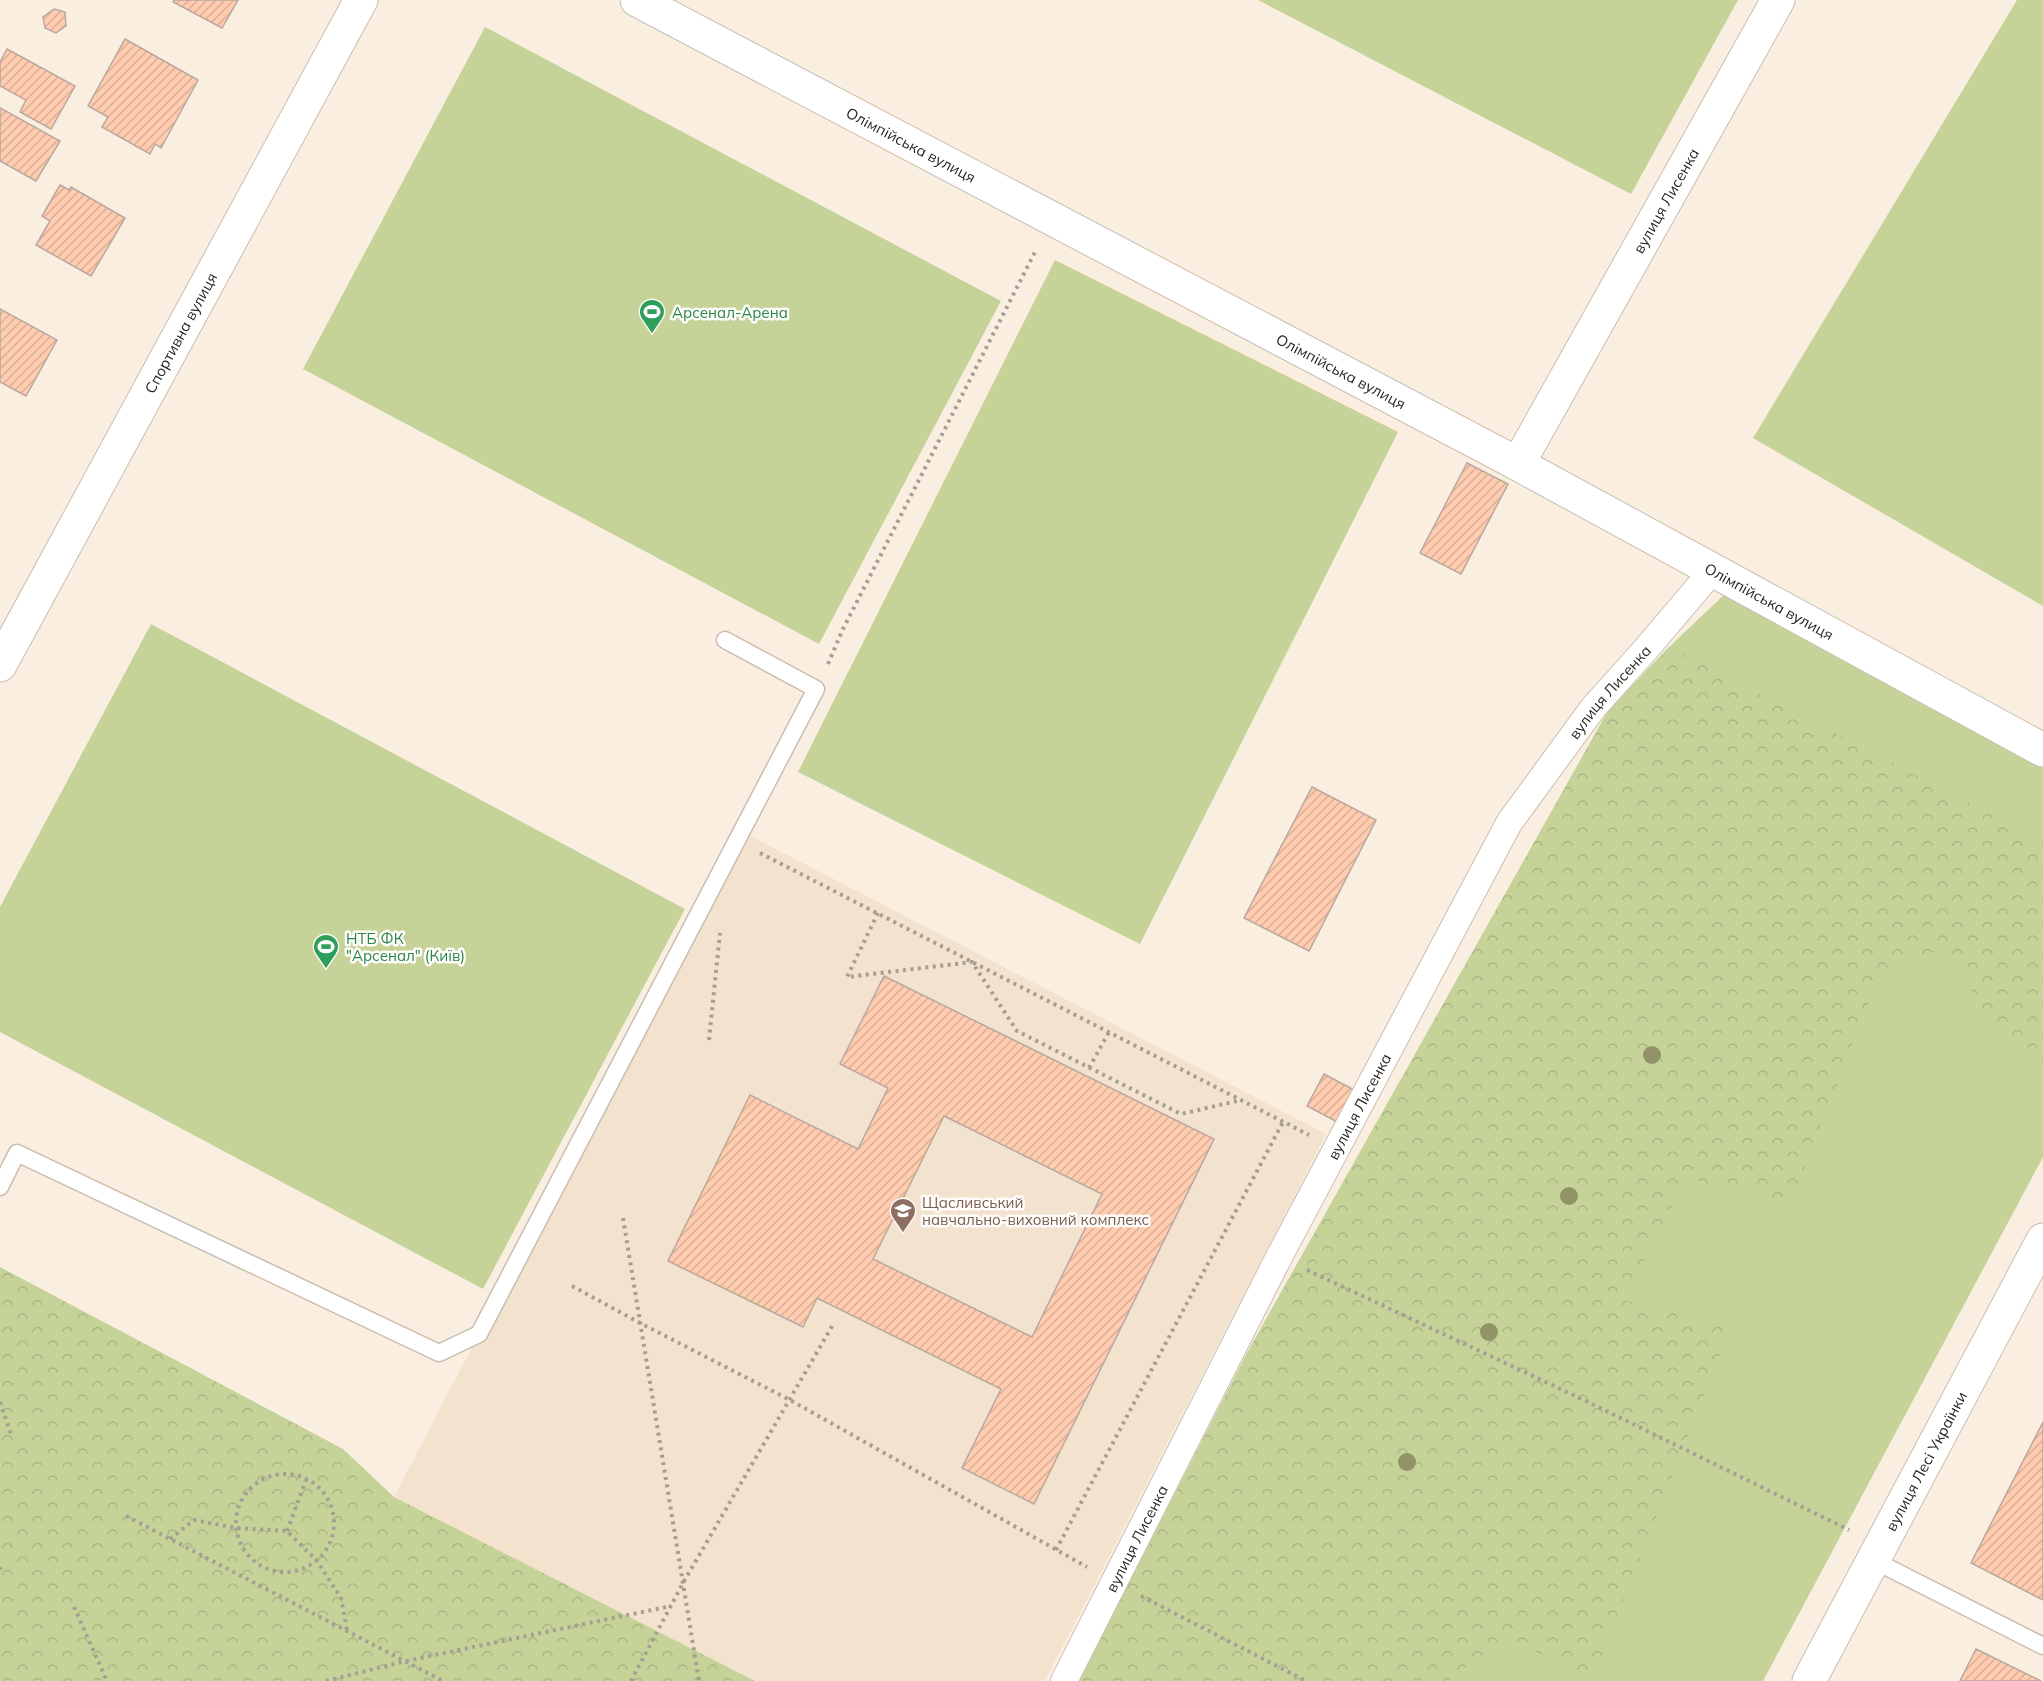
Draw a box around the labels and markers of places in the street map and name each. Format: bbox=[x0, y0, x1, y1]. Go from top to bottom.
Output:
sports icon: Арсенал-Арена bbox=[637, 297, 667, 335]
place label: Арсенал-Арена bbox=[672, 303, 788, 322]
place label: НТБ ФК "Арсенал" (Київ) bbox=[346, 929, 465, 965]
sports icon: НТБ ФК "Арсенал" (Київ) bbox=[311, 932, 341, 970]
place label: Щасливський навчально-виховний комплекс bbox=[922, 1193, 1149, 1229]
school or university icon: Щасливський навчально-виховний комплекс bbox=[888, 1196, 918, 1234]

